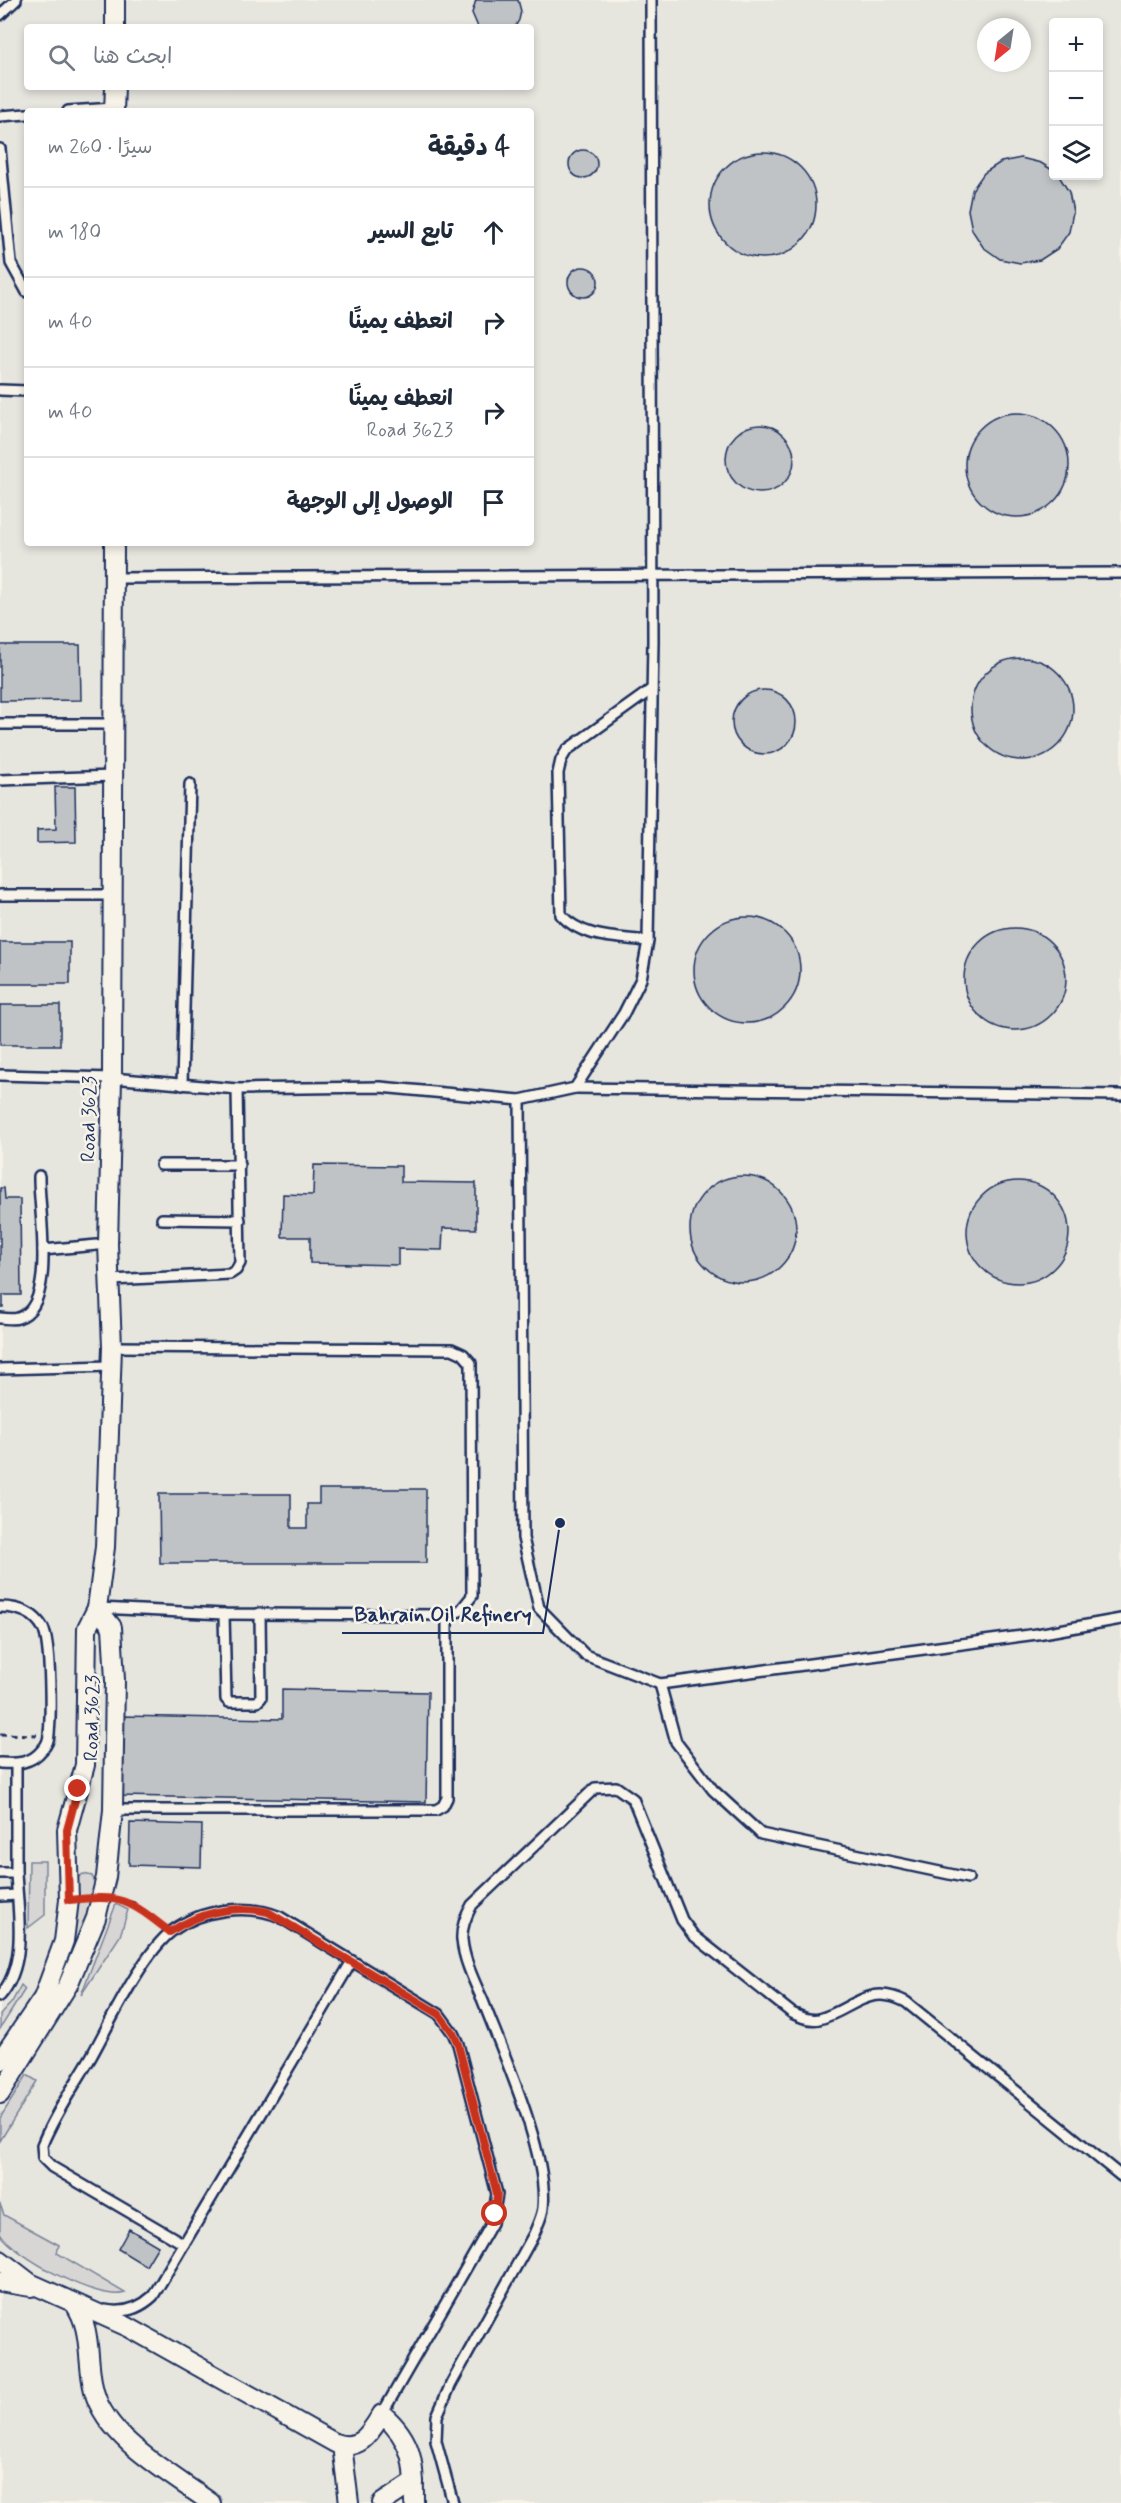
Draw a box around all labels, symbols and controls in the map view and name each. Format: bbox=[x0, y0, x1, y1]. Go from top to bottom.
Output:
north arrow bbox=[977, 18, 1031, 72]
map controls bbox=[1049, 18, 1103, 180]
button: + bbox=[1049, 18, 1103, 72]
search box bbox=[24, 24, 534, 90]
icon: search bbox=[45, 41, 78, 74]
text: ابحث هنا bbox=[93, 43, 173, 71]
button: − bbox=[1049, 72, 1103, 126]
button: layers bbox=[1049, 126, 1103, 180]
text: 4 دقيقة bbox=[428, 131, 510, 165]
text: سيرًا · 260 m bbox=[48, 134, 152, 161]
icon: ahead bbox=[477, 216, 510, 249]
text: تابع السير bbox=[369, 218, 453, 246]
text: 180 m bbox=[48, 219, 101, 246]
icon: right bbox=[477, 306, 510, 339]
text: انعطف يمينًا bbox=[349, 308, 453, 336]
text: 40 m bbox=[48, 309, 92, 336]
text: انعطف يمينًا bbox=[349, 385, 453, 413]
icon: right bbox=[477, 396, 510, 429]
text: 40 m bbox=[48, 399, 92, 426]
text: Road 3623 bbox=[367, 417, 453, 444]
icon: arrive bbox=[477, 486, 510, 519]
text: الوصول إلى الوجهة bbox=[286, 488, 453, 516]
street label: Road 3623 bbox=[75, 1076, 104, 1163]
callout: Bahrain Oil Refinery bbox=[342, 1594, 543, 1633]
text: Bahrain Oil Refinery bbox=[354, 1601, 532, 1629]
street label: Road 3623 bbox=[78, 1675, 107, 1762]
route end bbox=[64, 1775, 90, 1801]
route start bbox=[481, 2200, 507, 2226]

